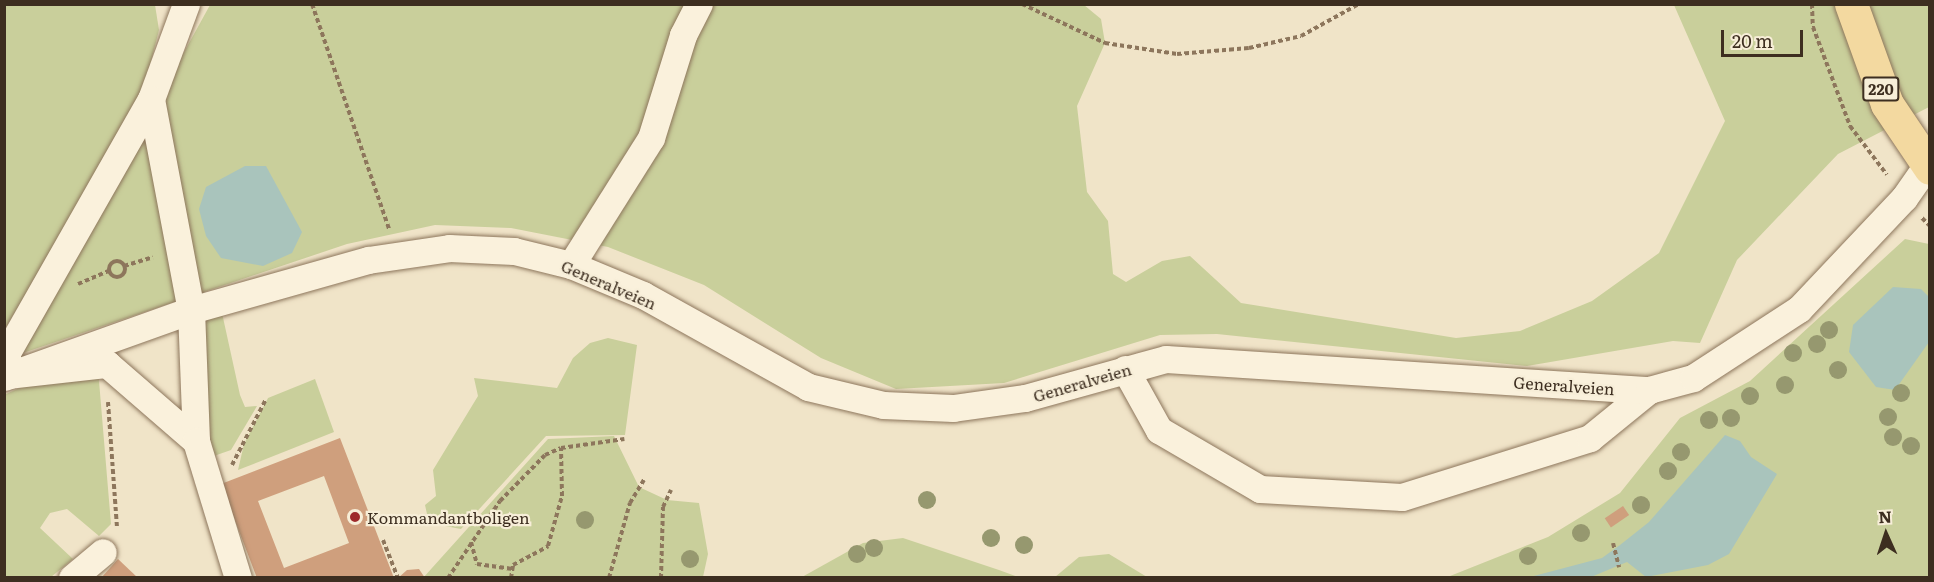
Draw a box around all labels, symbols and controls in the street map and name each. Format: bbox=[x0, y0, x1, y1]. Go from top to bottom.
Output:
scale bar bbox=[1724, 18, 1806, 56]
text: 20 m bbox=[1732, 27, 1773, 54]
road number: 220 bbox=[1862, 77, 1900, 101]
street label: Generalveien bbox=[559, 255, 659, 313]
street label: Generalveien bbox=[1031, 359, 1133, 405]
street label: Generalveien bbox=[1513, 372, 1615, 398]
north arrow bbox=[1856, 504, 1916, 564]
text: N bbox=[1878, 504, 1892, 528]
place label: Kommandantboligen bbox=[367, 507, 530, 527]
marker: Kommandantboligen bbox=[348, 510, 362, 524]

